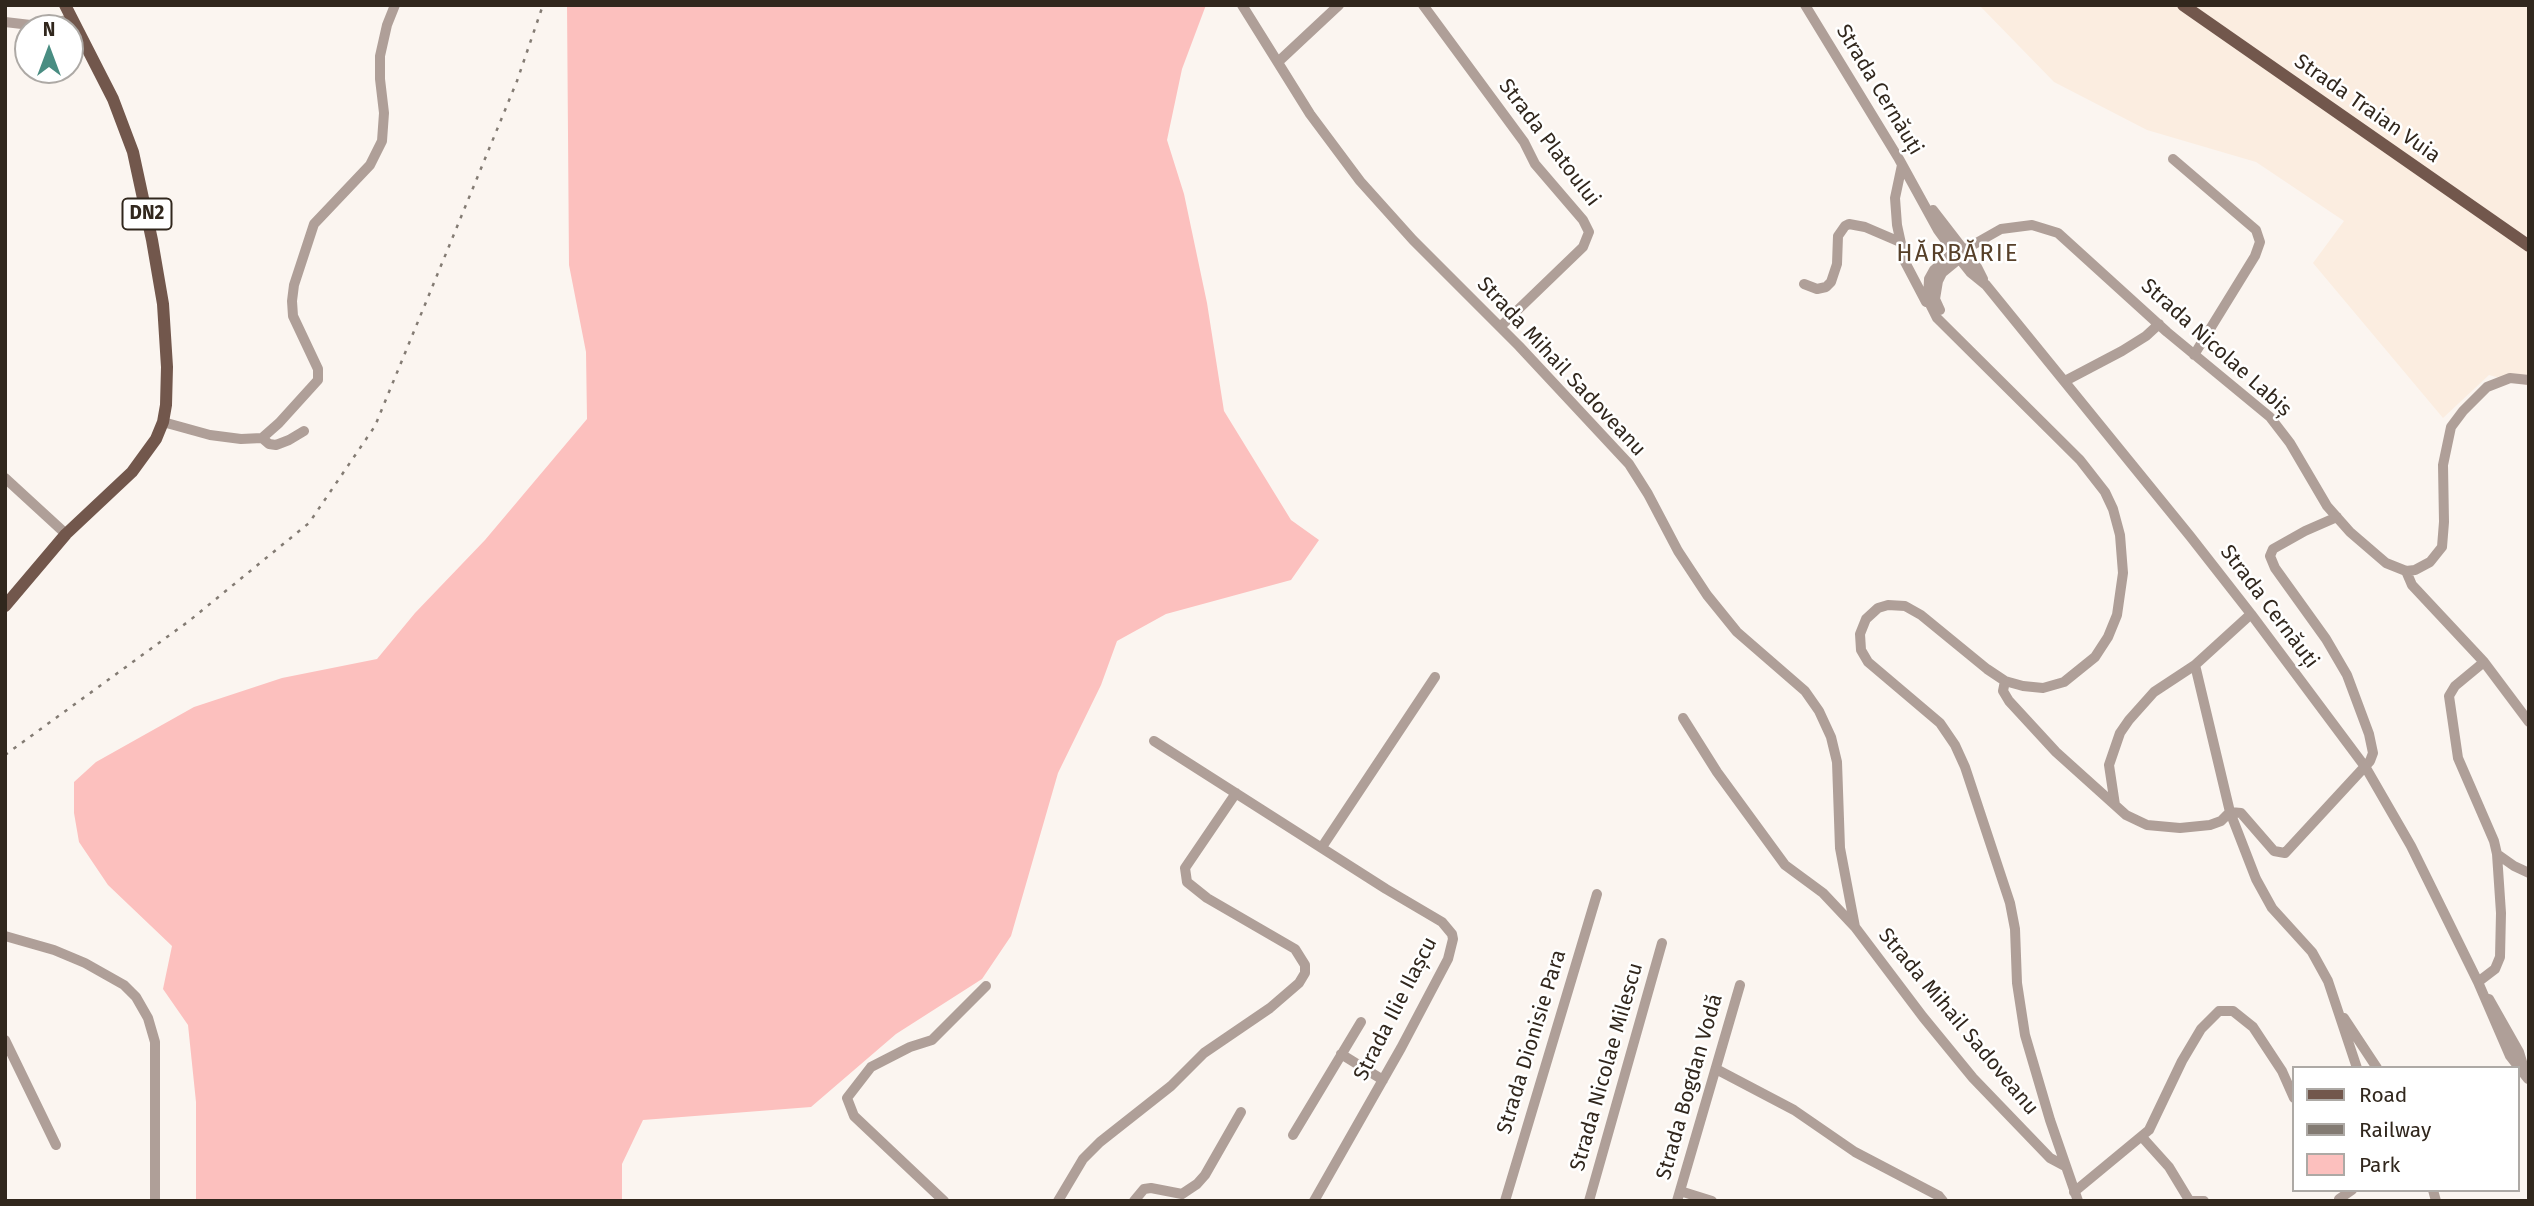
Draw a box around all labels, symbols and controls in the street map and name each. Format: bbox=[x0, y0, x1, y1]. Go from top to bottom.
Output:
north arrow bbox=[14, 14, 84, 84]
text: N bbox=[43, 18, 55, 41]
street label: Strada Cernăuți bbox=[1830, 20, 1928, 160]
street label: Strada Traian Vuia bbox=[2289, 49, 2445, 169]
street label: Strada Platoului bbox=[1493, 74, 1605, 212]
road number: DN2 bbox=[122, 198, 172, 230]
district label: HĂRBĂRIE bbox=[1897, 240, 2019, 268]
street label: Strada Mihail Sadoveanu bbox=[1471, 272, 1651, 462]
street label: Strada Nicolae Labiș bbox=[2136, 274, 2296, 422]
street label: Strada Cernăuți bbox=[2214, 540, 2324, 674]
street label: Strada Mihail Sadoveanu bbox=[1872, 923, 2044, 1121]
street label: Strada Ilie Ilașcu bbox=[1349, 933, 1443, 1085]
street label: Strada Dionisie Para bbox=[1492, 947, 1572, 1137]
street label: Strada Nicolae Milescu bbox=[1565, 960, 1649, 1174]
street label: Strada Bogdan Vodă bbox=[1651, 991, 1729, 1183]
legend bbox=[2292, 1066, 2520, 1192]
text: Road bbox=[2359, 1082, 2407, 1108]
text: Railway bbox=[2359, 1117, 2431, 1143]
text: Park bbox=[2359, 1152, 2400, 1178]

